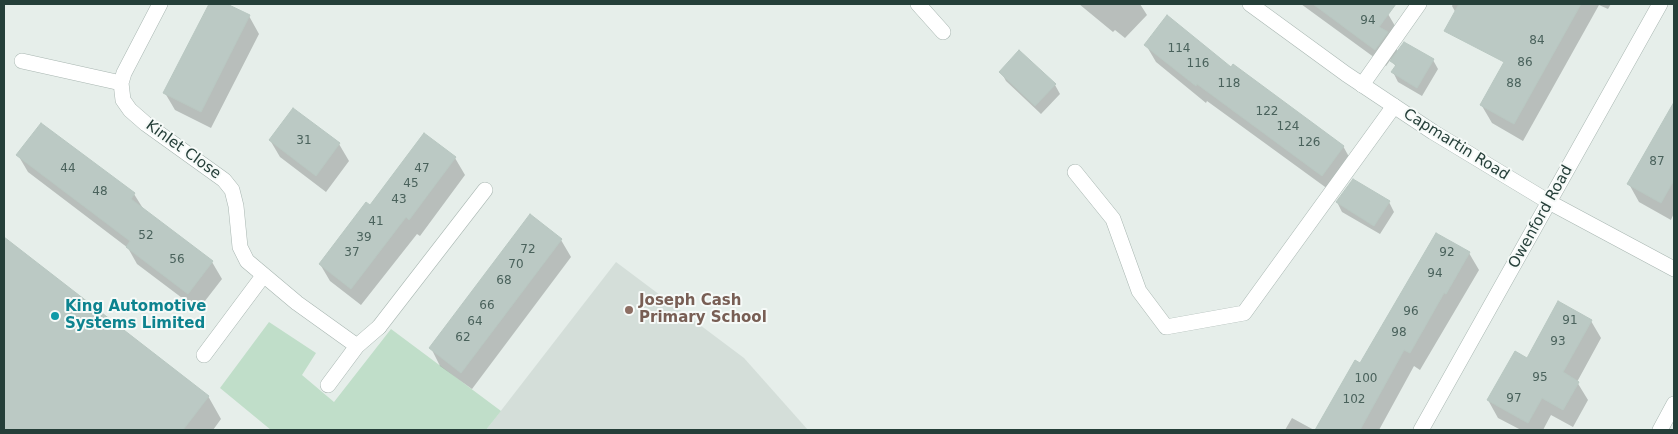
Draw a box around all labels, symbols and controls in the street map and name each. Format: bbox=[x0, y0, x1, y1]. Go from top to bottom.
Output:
house number: 94 bbox=[1360, 14, 1376, 28]
house number: 84 bbox=[1529, 34, 1545, 48]
house number: 114 bbox=[1168, 42, 1190, 56]
house number: 86 bbox=[1517, 56, 1533, 70]
house number: 116 bbox=[1187, 57, 1209, 71]
house number: 118 bbox=[1218, 77, 1240, 91]
house number: 88 bbox=[1506, 77, 1522, 91]
house number: 122 bbox=[1256, 105, 1278, 119]
street label: Capmartin Road bbox=[1400, 105, 1512, 185]
street label: Kinlet Close bbox=[142, 117, 224, 183]
house number: 124 bbox=[1277, 120, 1299, 134]
house number: 31 bbox=[296, 134, 312, 148]
house number: 126 bbox=[1298, 136, 1320, 150]
house number: 87 bbox=[1649, 155, 1665, 169]
house number: 44 bbox=[60, 162, 76, 176]
house number: 47 bbox=[414, 162, 430, 176]
street label: Owenford Road bbox=[1505, 162, 1577, 272]
house number: 45 bbox=[403, 177, 419, 191]
house number: 48 bbox=[92, 185, 108, 199]
house number: 43 bbox=[391, 193, 407, 207]
house number: 41 bbox=[368, 215, 384, 229]
house number: 52 bbox=[138, 229, 154, 243]
house number: 39 bbox=[356, 231, 372, 245]
house number: 72 bbox=[520, 243, 536, 257]
house number: 37 bbox=[344, 246, 360, 260]
house number: 92 bbox=[1439, 246, 1455, 260]
house number: 56 bbox=[169, 253, 185, 267]
house number: 70 bbox=[508, 258, 524, 272]
house number: 94 bbox=[1427, 267, 1443, 281]
house number: 68 bbox=[496, 274, 512, 288]
place label: Joseph Cash Primary School bbox=[639, 292, 767, 327]
place label: King Automotive Systems Limited bbox=[65, 298, 206, 333]
house number: 66 bbox=[479, 299, 495, 313]
marker: Joseph Cash Primary School bbox=[623, 304, 635, 316]
house number: 96 bbox=[1403, 305, 1419, 319]
marker: King Automotive Systems Limited bbox=[49, 310, 61, 322]
house number: 91 bbox=[1562, 314, 1578, 328]
house number: 64 bbox=[467, 315, 483, 329]
house number: 98 bbox=[1391, 326, 1407, 340]
house number: 62 bbox=[455, 331, 471, 345]
house number: 93 bbox=[1550, 335, 1566, 349]
house number: 95 bbox=[1532, 371, 1548, 385]
house number: 100 bbox=[1355, 372, 1377, 386]
house number: 97 bbox=[1506, 392, 1522, 406]
house number: 102 bbox=[1343, 393, 1365, 407]

